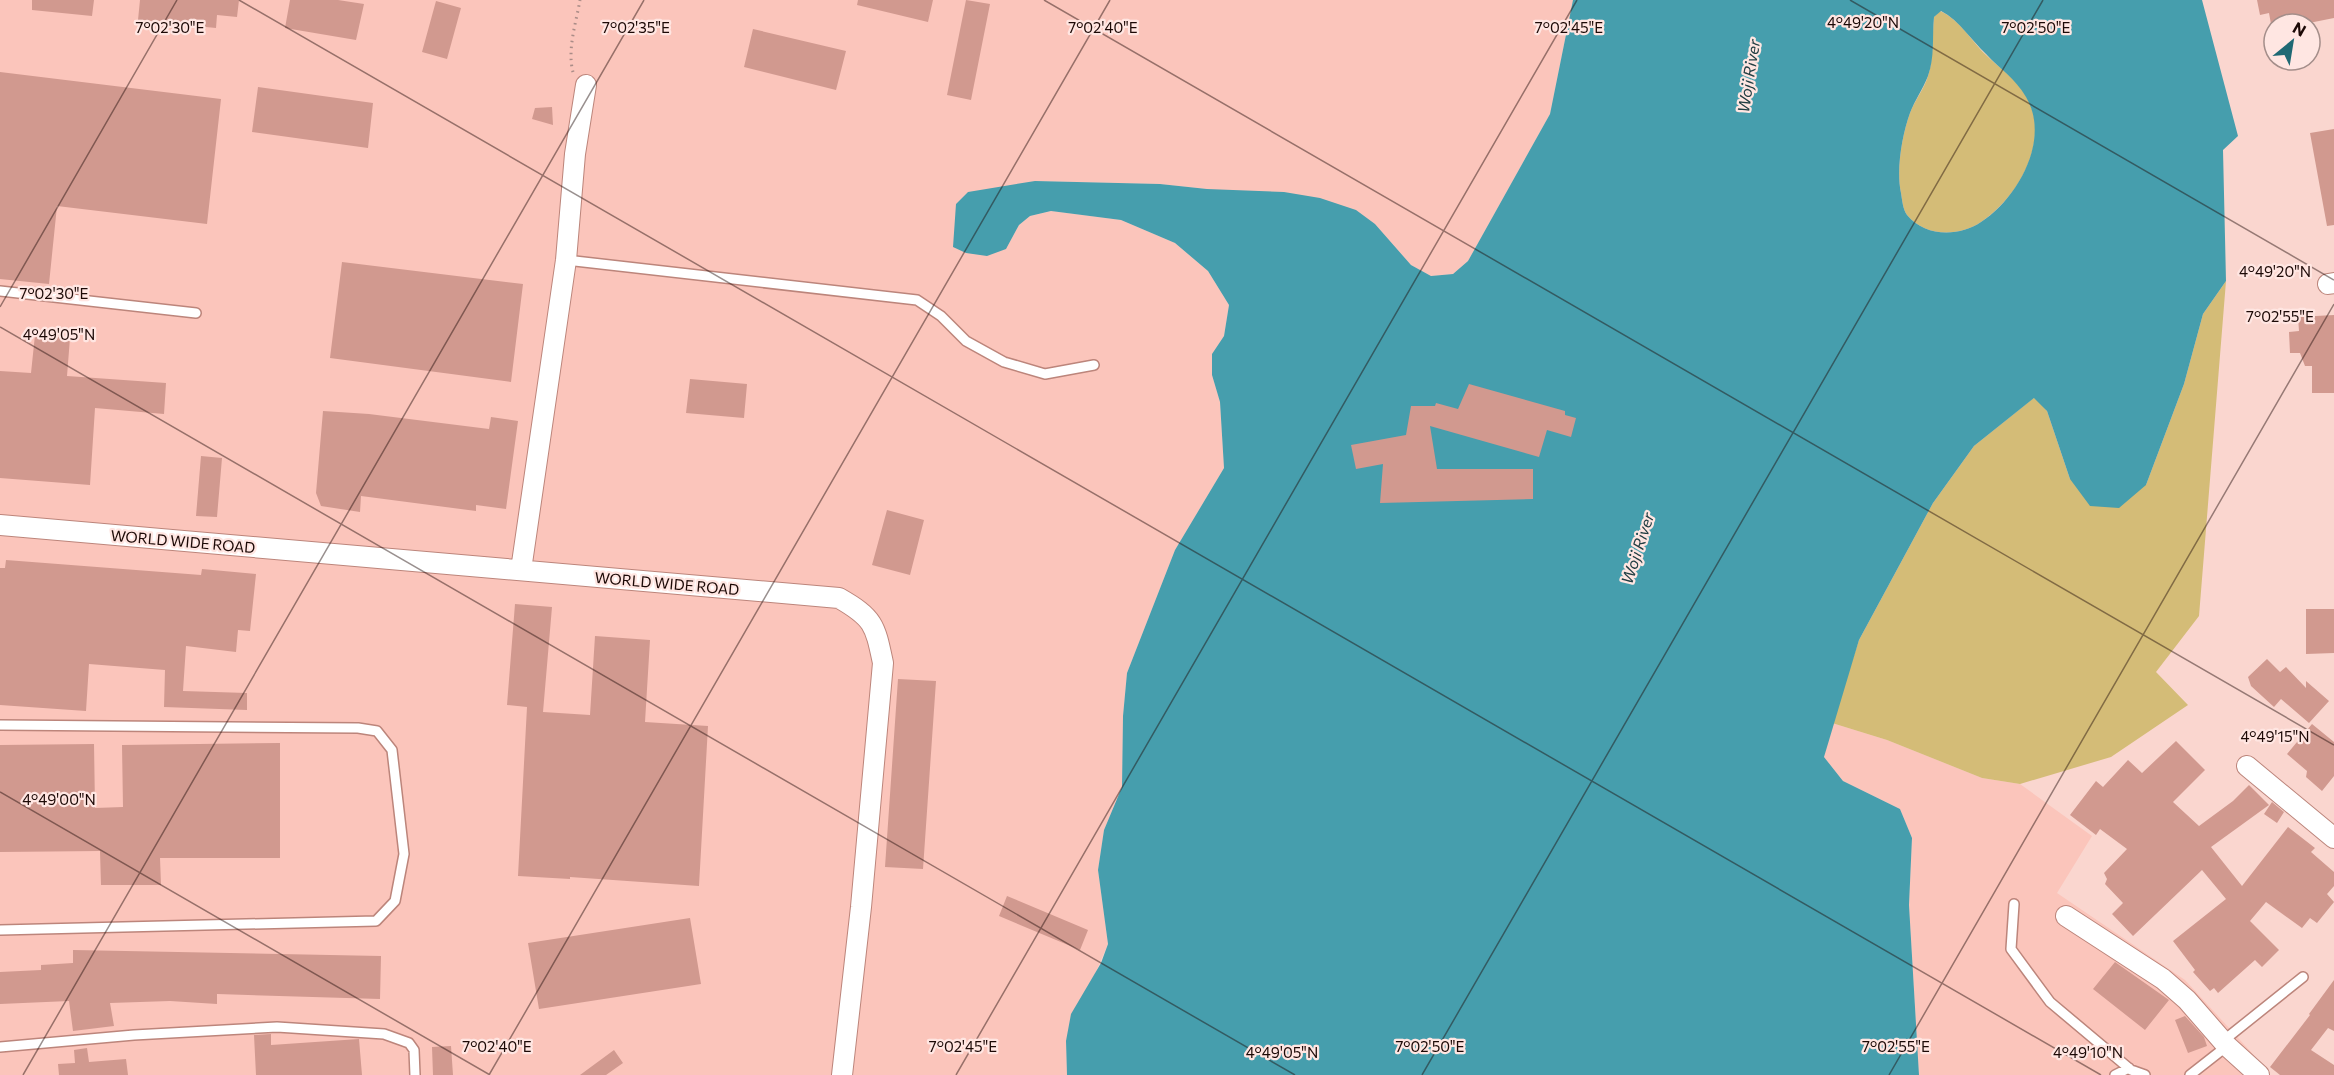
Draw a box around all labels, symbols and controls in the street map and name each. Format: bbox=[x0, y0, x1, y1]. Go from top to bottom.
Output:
north arrow bbox=[2262, 12, 2322, 72]
text: 4°49'20"N bbox=[1827, 13, 1899, 31]
text: N bbox=[2290, 17, 2310, 40]
text: 7°02'30"E bbox=[135, 18, 205, 36]
text: 7°02'35"E bbox=[602, 18, 670, 36]
text: 7°02'40"E bbox=[1068, 18, 1138, 36]
text: 7°02'45"E bbox=[1535, 18, 1603, 36]
text: 7°02'50"E bbox=[2001, 18, 2071, 36]
water label: Woji River bbox=[1733, 37, 1763, 114]
text: 4°49'20"N bbox=[2239, 262, 2311, 280]
text: 7°02'30"E bbox=[19, 284, 89, 302]
text: 7°02'55"E bbox=[2246, 307, 2314, 325]
text: 4°49'05"N bbox=[23, 325, 95, 343]
water label: Woji River bbox=[1617, 509, 1658, 586]
street label: WORLD WIDE ROAD bbox=[110, 526, 256, 556]
street label: WORLD WIDE ROAD bbox=[594, 568, 740, 598]
text: 4°49'15"N bbox=[2240, 727, 2310, 745]
text: 4°49'00"N bbox=[22, 790, 96, 808]
text: 7°02'40"E bbox=[462, 1037, 532, 1055]
text: 7°02'45"E bbox=[929, 1037, 997, 1055]
text: 7°02'50"E bbox=[1395, 1037, 1465, 1055]
text: 7°02'55"E bbox=[1862, 1037, 1930, 1055]
text: 4°49'05"N bbox=[1246, 1043, 1318, 1061]
text: 4°49'10"N bbox=[2053, 1043, 2123, 1061]

